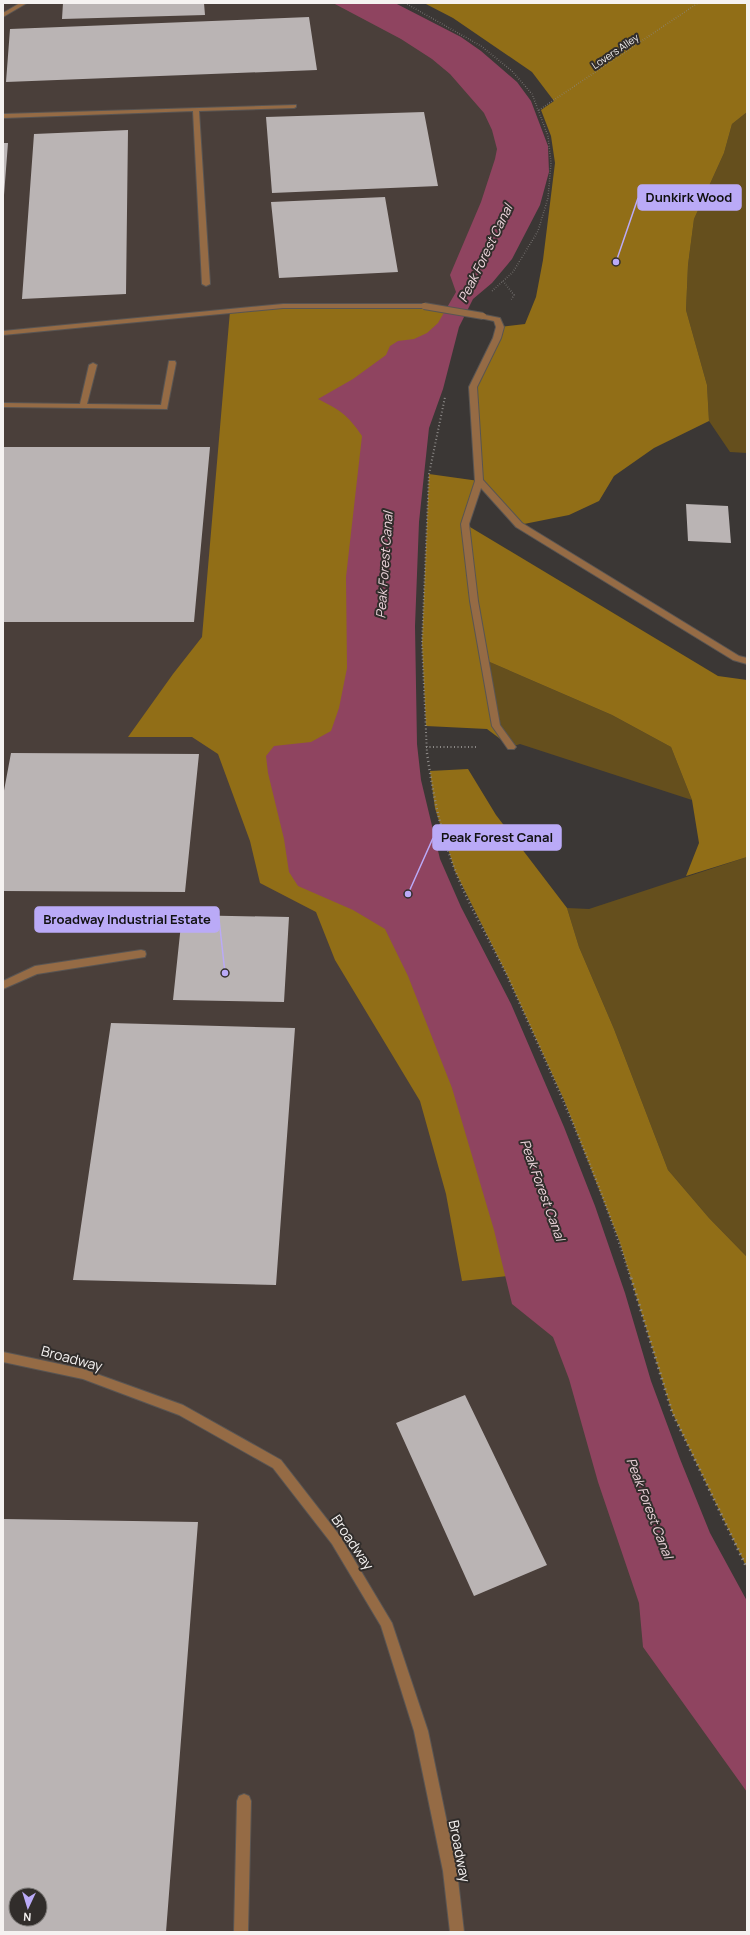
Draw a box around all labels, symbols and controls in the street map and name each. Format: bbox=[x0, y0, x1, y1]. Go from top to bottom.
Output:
street label: Lovers Alley bbox=[589, 30, 642, 72]
callout: Dunkirk Wood bbox=[638, 185, 741, 210]
text: Dunkirk Wood bbox=[646, 188, 732, 206]
water label: Peak Forest Canal bbox=[453, 199, 517, 305]
water label: Peak Forest Canal bbox=[371, 509, 397, 619]
callout: Peak Forest Canal bbox=[433, 825, 561, 850]
text: Peak Forest Canal bbox=[441, 828, 553, 846]
callout: Broadway Industrial Estate bbox=[35, 907, 219, 932]
text: Broadway Industrial Estate bbox=[43, 910, 211, 928]
water label: Peak Forest Canal bbox=[516, 1137, 570, 1245]
street label: Broadway bbox=[39, 1341, 105, 1375]
water label: Peak Forest Canal bbox=[622, 1455, 678, 1563]
street label: Broadway bbox=[328, 1511, 379, 1574]
street label: Broadway bbox=[445, 1818, 475, 1884]
north arrow bbox=[8, 1887, 48, 1927]
text: N bbox=[23, 1910, 32, 1925]

